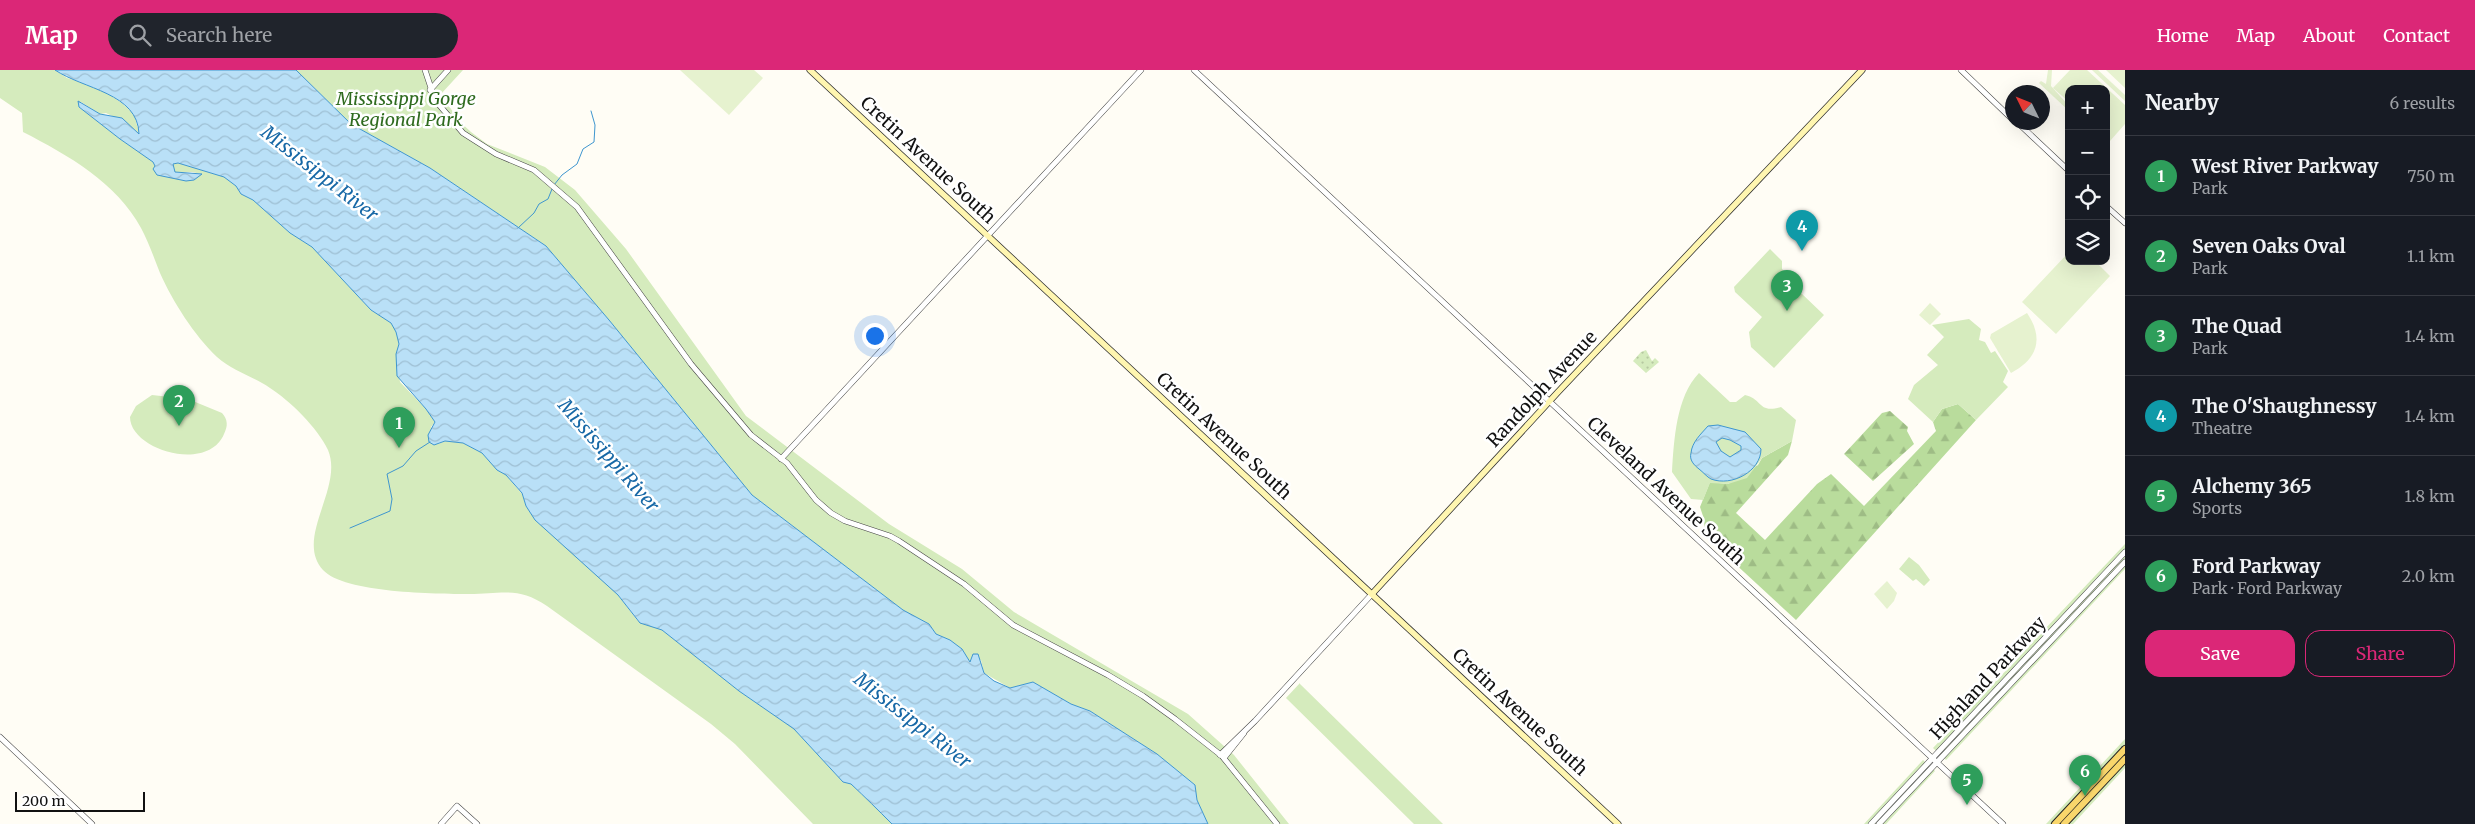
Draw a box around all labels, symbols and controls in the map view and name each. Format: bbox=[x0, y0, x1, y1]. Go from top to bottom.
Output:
search box bbox=[108, 13, 458, 58]
text: Map bbox=[25, 20, 78, 51]
icon: search bbox=[126, 21, 154, 49]
text: Search here bbox=[166, 23, 272, 47]
text: Home bbox=[2157, 24, 2209, 47]
text: Map bbox=[2237, 24, 2275, 47]
text: About bbox=[2303, 24, 2355, 47]
text: Contact bbox=[2383, 24, 2450, 47]
north arrow bbox=[2005, 85, 2050, 130]
map controls bbox=[2065, 85, 2110, 265]
button: + bbox=[2065, 85, 2110, 130]
park label: Mississippi Gorge Regional Park bbox=[335, 87, 476, 131]
text: Nearby bbox=[2145, 89, 2219, 116]
street label: Cretin Avenue South bbox=[856, 91, 1001, 228]
text: 6 results bbox=[2390, 93, 2455, 113]
water label: Mississippi River bbox=[256, 119, 384, 226]
button: − bbox=[2065, 130, 2110, 175]
text: West River Parkway bbox=[2192, 154, 2379, 178]
text: 1 bbox=[2157, 166, 2165, 186]
text: 750 m bbox=[2407, 166, 2455, 186]
button: locate bbox=[2065, 175, 2110, 220]
text: Park bbox=[2192, 178, 2228, 198]
pin: 4 bbox=[1786, 210, 1818, 251]
button: layers bbox=[2065, 220, 2110, 265]
text: Seven Oaks Oval bbox=[2192, 234, 2346, 258]
text: 2 bbox=[2156, 246, 2166, 266]
text: 1.1 km bbox=[2407, 246, 2455, 266]
text: Park bbox=[2192, 258, 2228, 278]
pin: 3 bbox=[1771, 270, 1803, 311]
text: The Quad bbox=[2192, 314, 2282, 338]
your location bbox=[862, 323, 888, 349]
street label: Randolph Avenue bbox=[1482, 326, 1602, 452]
text: 3 bbox=[2156, 326, 2166, 346]
text: 1.4 km bbox=[2405, 326, 2455, 346]
text: Park bbox=[2192, 338, 2228, 358]
street label: Cretin Avenue South bbox=[1152, 367, 1297, 504]
pin: 2 bbox=[163, 385, 195, 426]
water label: Mississippi River bbox=[553, 393, 665, 517]
text: The O'Shaughnessy bbox=[2192, 394, 2377, 418]
text: 4 bbox=[2156, 406, 2166, 426]
text: 1.4 km bbox=[2405, 406, 2455, 426]
pin: 1 bbox=[383, 407, 415, 448]
street label: Cleveland Avenue South bbox=[1583, 412, 1750, 570]
text: Theatre bbox=[2192, 418, 2252, 438]
text: Alchemy 365 bbox=[2192, 474, 2312, 498]
text: 5 bbox=[2156, 486, 2166, 506]
text: 1.8 km bbox=[2404, 486, 2455, 506]
text: Sports bbox=[2192, 498, 2242, 518]
text: Ford Parkway bbox=[2192, 554, 2321, 578]
text: 6 bbox=[2156, 566, 2166, 586]
text: 2.0 km bbox=[2402, 566, 2455, 586]
text: Park · Ford Parkway bbox=[2192, 578, 2342, 598]
street label: Highland Parkway bbox=[1925, 611, 2051, 744]
button: Save bbox=[2145, 630, 2295, 677]
button: Share bbox=[2305, 630, 2455, 677]
street label: Cretin Avenue South bbox=[1448, 643, 1593, 780]
water label: Mississippi River bbox=[849, 666, 977, 773]
pin: 6 bbox=[2069, 755, 2101, 796]
pin: 5 bbox=[1951, 764, 1983, 805]
scale bar bbox=[15, 789, 145, 812]
text: 200 m bbox=[22, 792, 65, 810]

